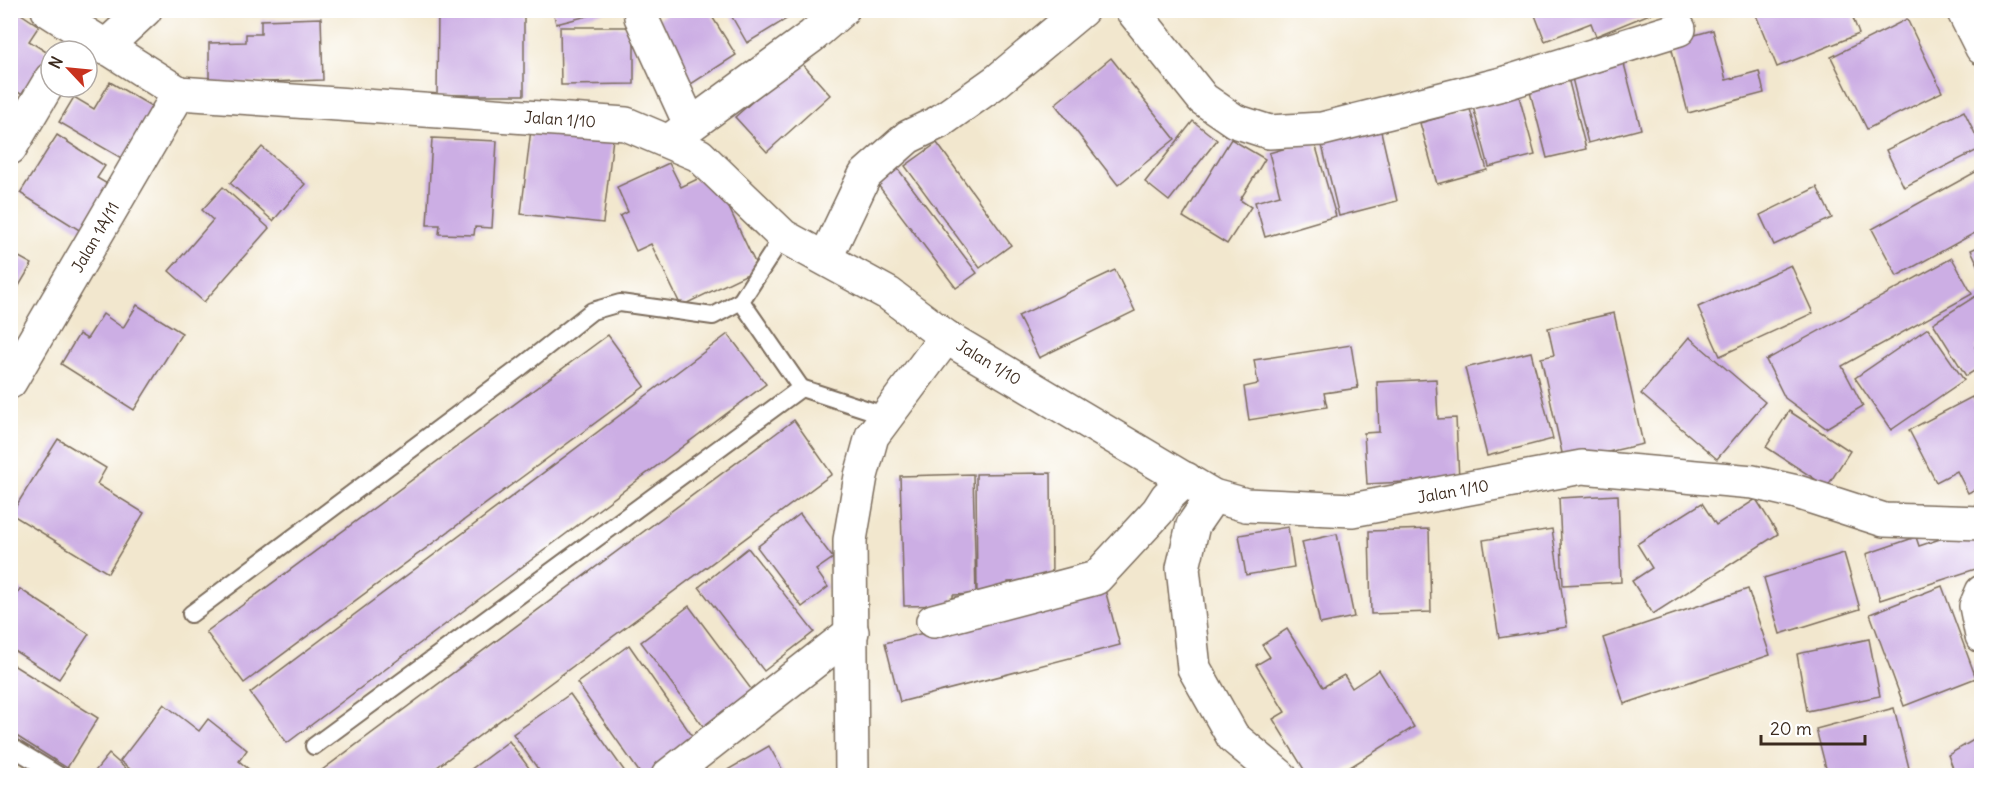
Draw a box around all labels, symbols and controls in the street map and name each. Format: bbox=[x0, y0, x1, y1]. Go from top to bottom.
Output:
north arrow bbox=[39, 39, 99, 99]
text: N bbox=[44, 53, 67, 72]
street label: Jalan 1/10 bbox=[523, 107, 597, 131]
street label: Jalan 1A/11 bbox=[67, 198, 123, 276]
street label: Jalan 1/10 bbox=[953, 335, 1025, 389]
street label: Jalan 1/10 bbox=[1416, 475, 1490, 507]
scale bar bbox=[1761, 708, 1864, 746]
text: 20 m bbox=[1770, 717, 1812, 740]

